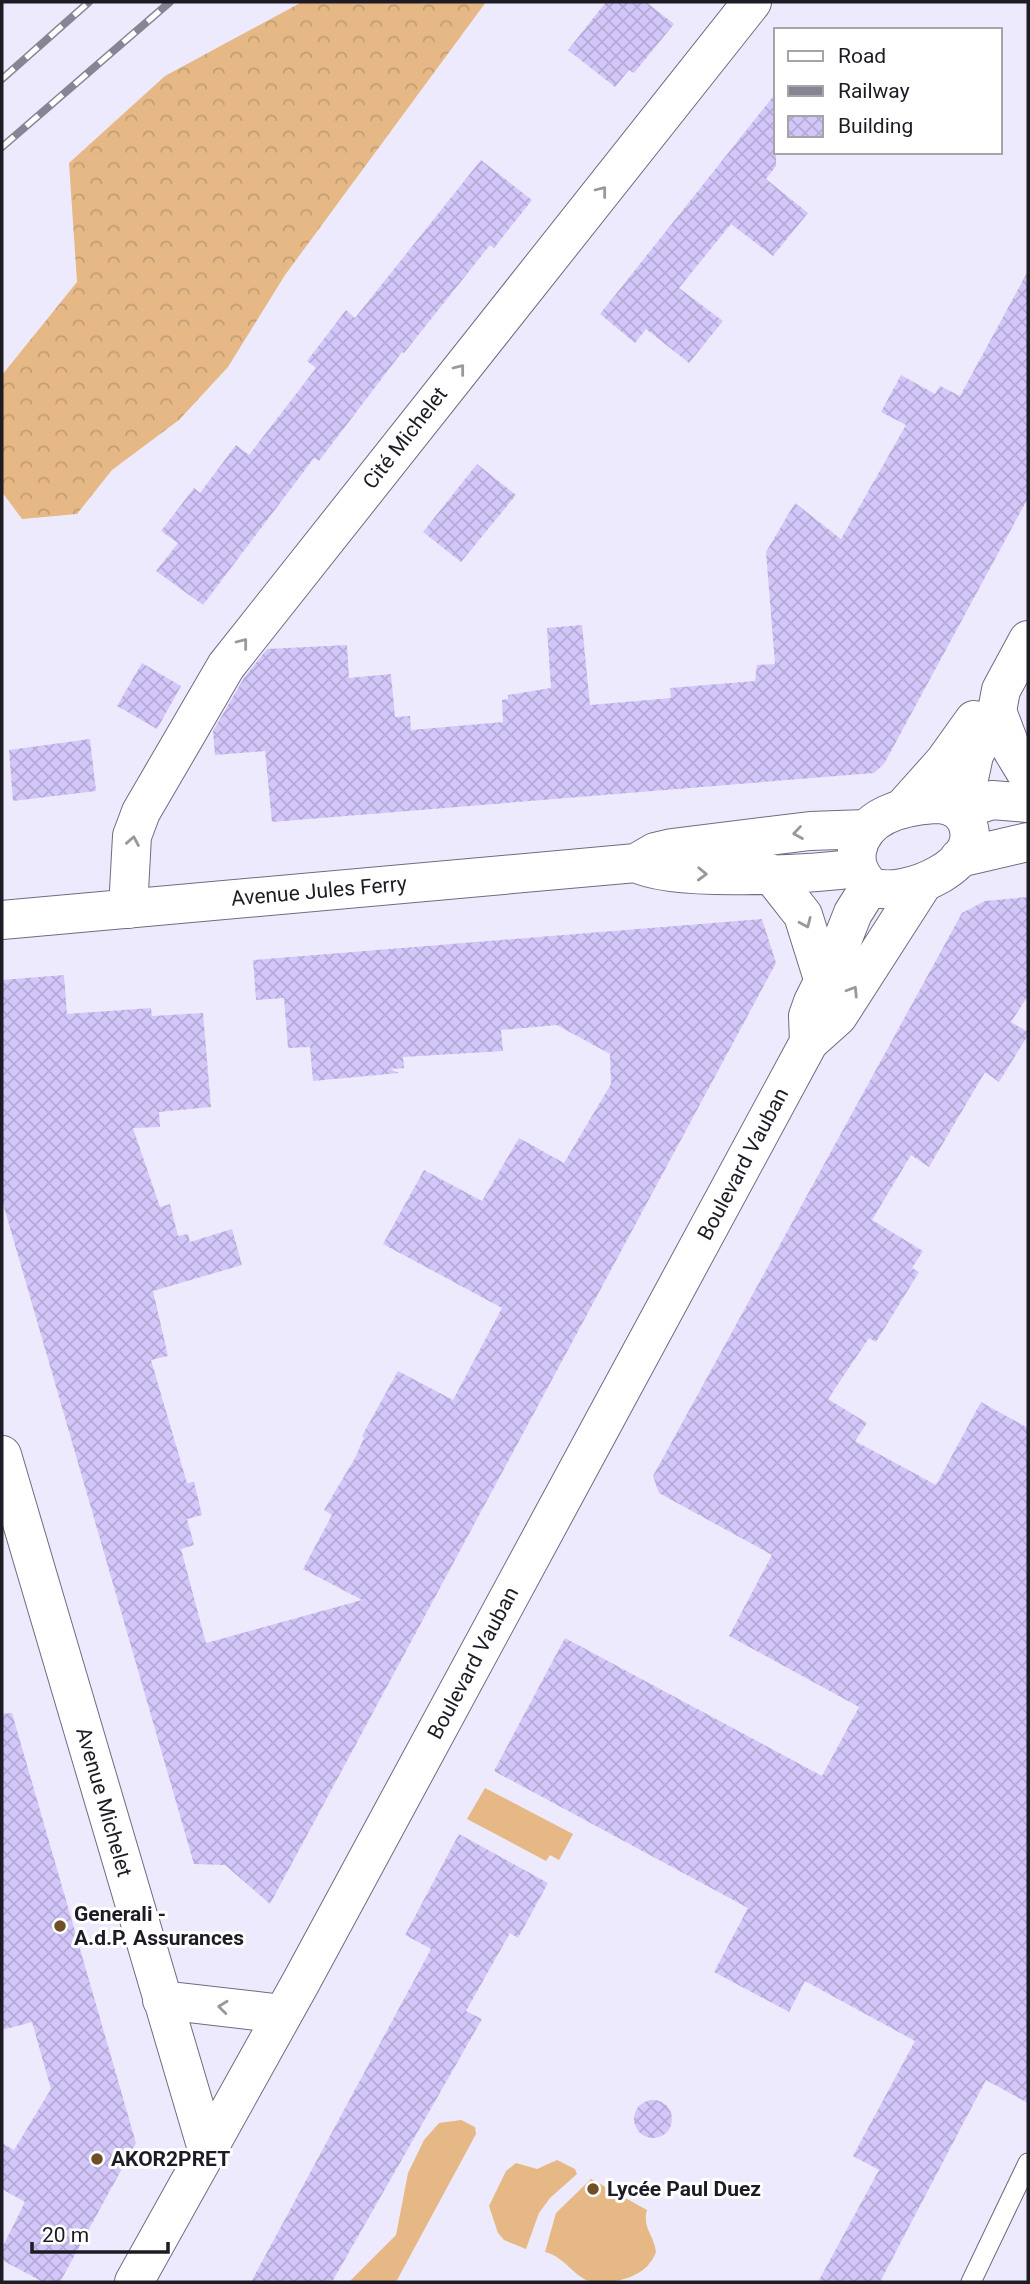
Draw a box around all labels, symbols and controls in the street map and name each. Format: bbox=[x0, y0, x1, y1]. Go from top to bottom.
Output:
legend bbox=[774, 28, 1002, 154]
text: Road bbox=[838, 44, 886, 68]
text: Railway bbox=[838, 79, 910, 103]
text: Building bbox=[838, 114, 913, 138]
one-way arrow bbox=[593, 186, 606, 198]
one-way arrow bbox=[452, 364, 465, 377]
street label: Cité Michelet bbox=[358, 382, 452, 494]
one-way arrow bbox=[234, 639, 247, 651]
one-way arrow bbox=[792, 826, 804, 841]
one-way arrow bbox=[124, 835, 139, 847]
one-way arrow bbox=[697, 866, 708, 881]
street label: Avenue Jules Ferry bbox=[230, 871, 408, 911]
one-way arrow bbox=[798, 915, 812, 928]
one-way arrow bbox=[844, 986, 857, 999]
street label: Boulevard Vauban bbox=[693, 1084, 793, 1244]
street label: Boulevard Vauban bbox=[423, 1583, 523, 1743]
street label: Avenue Michelet bbox=[71, 1725, 137, 1880]
place label: Generali - A.d.P. Assurances bbox=[74, 1902, 244, 1950]
marker: Generali - A.d.P. Assurances bbox=[52, 1918, 68, 1934]
one-way arrow bbox=[217, 1999, 228, 2014]
place label: AKOR2PRET bbox=[111, 2147, 230, 2171]
marker: AKOR2PRET bbox=[89, 2151, 105, 2167]
place label: Lycée Paul Duez bbox=[607, 2177, 761, 2201]
marker: Lycée Paul Duez bbox=[585, 2181, 601, 2197]
scale bar bbox=[32, 2210, 168, 2254]
text: 20 m bbox=[42, 2223, 89, 2247]

